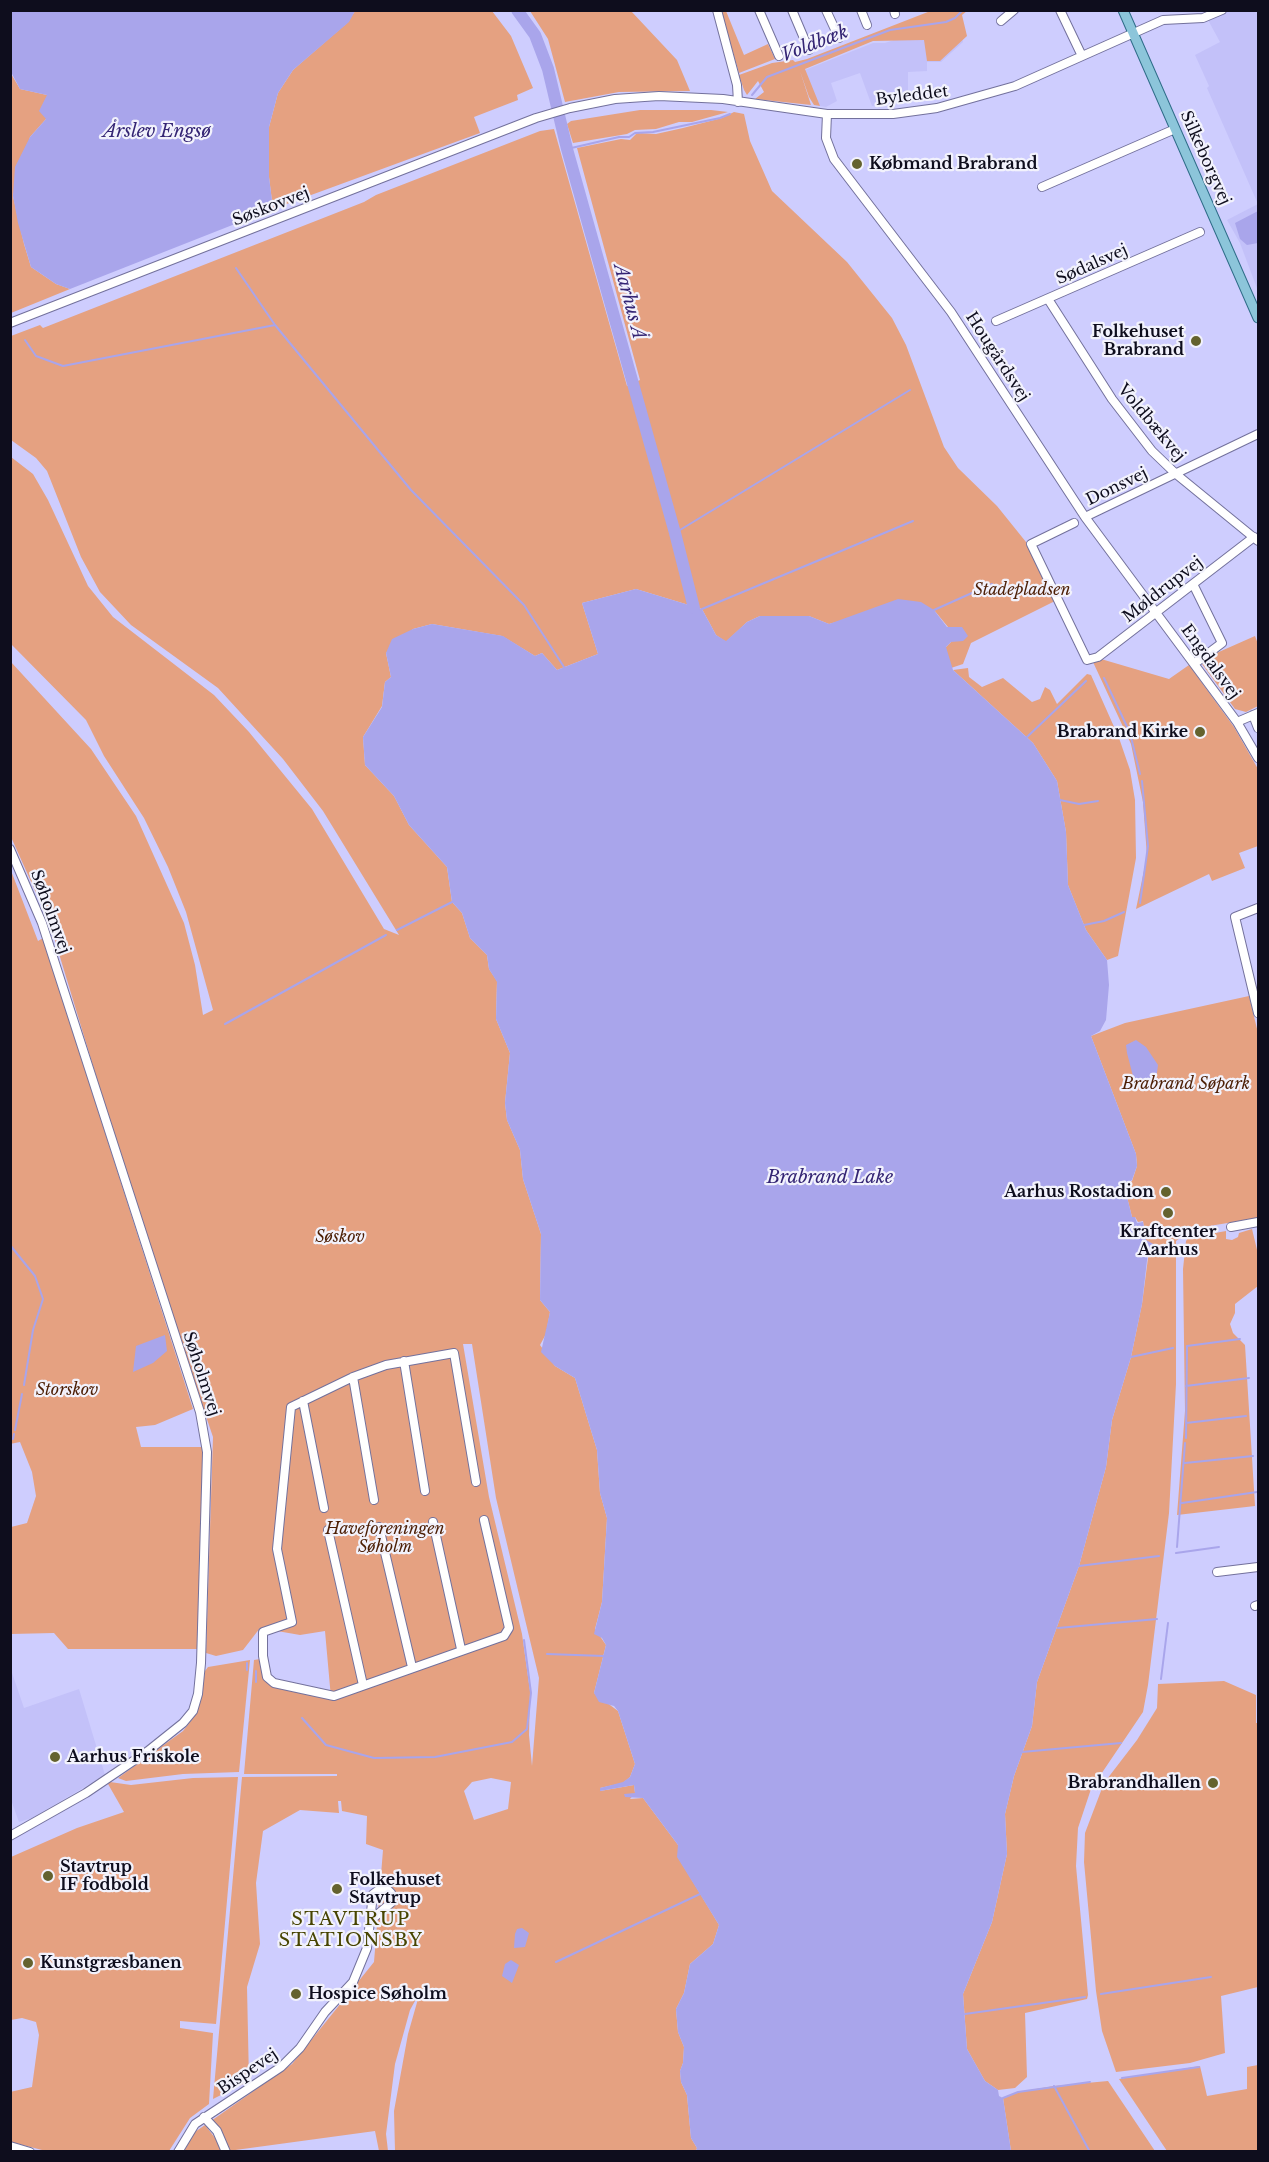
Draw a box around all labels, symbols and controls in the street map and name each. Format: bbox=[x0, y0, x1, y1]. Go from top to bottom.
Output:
water label: Voldbæk bbox=[779, 21, 851, 67]
street label: Byleddet bbox=[875, 82, 949, 110]
street label: Silkeborgvej bbox=[1176, 108, 1234, 208]
water label: Årslev Engsø bbox=[103, 121, 211, 143]
place label: Købmand Brabrand bbox=[869, 154, 1037, 174]
marker: Købmand Brabrand bbox=[850, 157, 864, 171]
street label: Søskovvej bbox=[230, 184, 312, 230]
street label: Sødalsvej bbox=[1053, 241, 1131, 289]
water label: Aarhus Å bbox=[609, 262, 649, 342]
street label: Hougårdsvej bbox=[961, 309, 1033, 405]
place label: Folkehuset Brabrand bbox=[1092, 322, 1184, 360]
marker: Folkehuset Brabrand bbox=[1189, 334, 1203, 348]
street label: Voldbækvej bbox=[1113, 380, 1189, 466]
street label: Donsvej bbox=[1083, 464, 1151, 510]
street label: Møldrupvej bbox=[1119, 553, 1207, 627]
park label: Stadepladsen bbox=[973, 580, 1071, 600]
street label: Engdalsvej bbox=[1177, 621, 1243, 703]
place label: Brabrand Kirke bbox=[1057, 722, 1188, 742]
marker: Brabrand Kirke bbox=[1193, 725, 1207, 739]
street label: Søholmvej bbox=[26, 867, 74, 957]
park label: Brabrand Søpark bbox=[1122, 1074, 1250, 1094]
water label: Brabrand Lake bbox=[767, 1167, 893, 1189]
place label: Aarhus Rostadion bbox=[1004, 1182, 1154, 1202]
marker: Aarhus Rostadion bbox=[1159, 1185, 1173, 1199]
marker: Kraftcenter Aarhus bbox=[1161, 1206, 1175, 1220]
place label: Kraftcenter Aarhus bbox=[1120, 1222, 1216, 1260]
park label: Søskov bbox=[315, 1227, 365, 1247]
street label: Søholmvej bbox=[178, 1329, 224, 1419]
park label: Storskov bbox=[36, 1380, 98, 1400]
park label: Haveforeningen Søholm bbox=[325, 1519, 445, 1557]
place label: Aarhus Friskole bbox=[67, 1747, 200, 1767]
marker: Aarhus Friskole bbox=[48, 1750, 62, 1764]
place label: Brabrandhallen bbox=[1067, 1773, 1201, 1793]
marker: Brabrandhallen bbox=[1206, 1776, 1220, 1790]
place label: Stavtrup IF fodbold bbox=[60, 1857, 149, 1895]
marker: Stavtrup IF fodbold bbox=[41, 1869, 55, 1883]
place label: Folkehuset Stavtrup bbox=[349, 1870, 441, 1908]
marker: Folkehuset Stavtrup bbox=[330, 1882, 344, 1896]
district label: STAVTRUP STATIONSBY bbox=[279, 1909, 423, 1952]
place label: Kunstgræsbanen bbox=[40, 1953, 182, 1973]
marker: Kunstgræsbanen bbox=[21, 1956, 35, 1970]
place label: Hospice Søholm bbox=[308, 1984, 447, 2004]
marker: Hospice Søholm bbox=[289, 1987, 303, 2001]
street label: Bispevej bbox=[214, 2045, 282, 2099]

